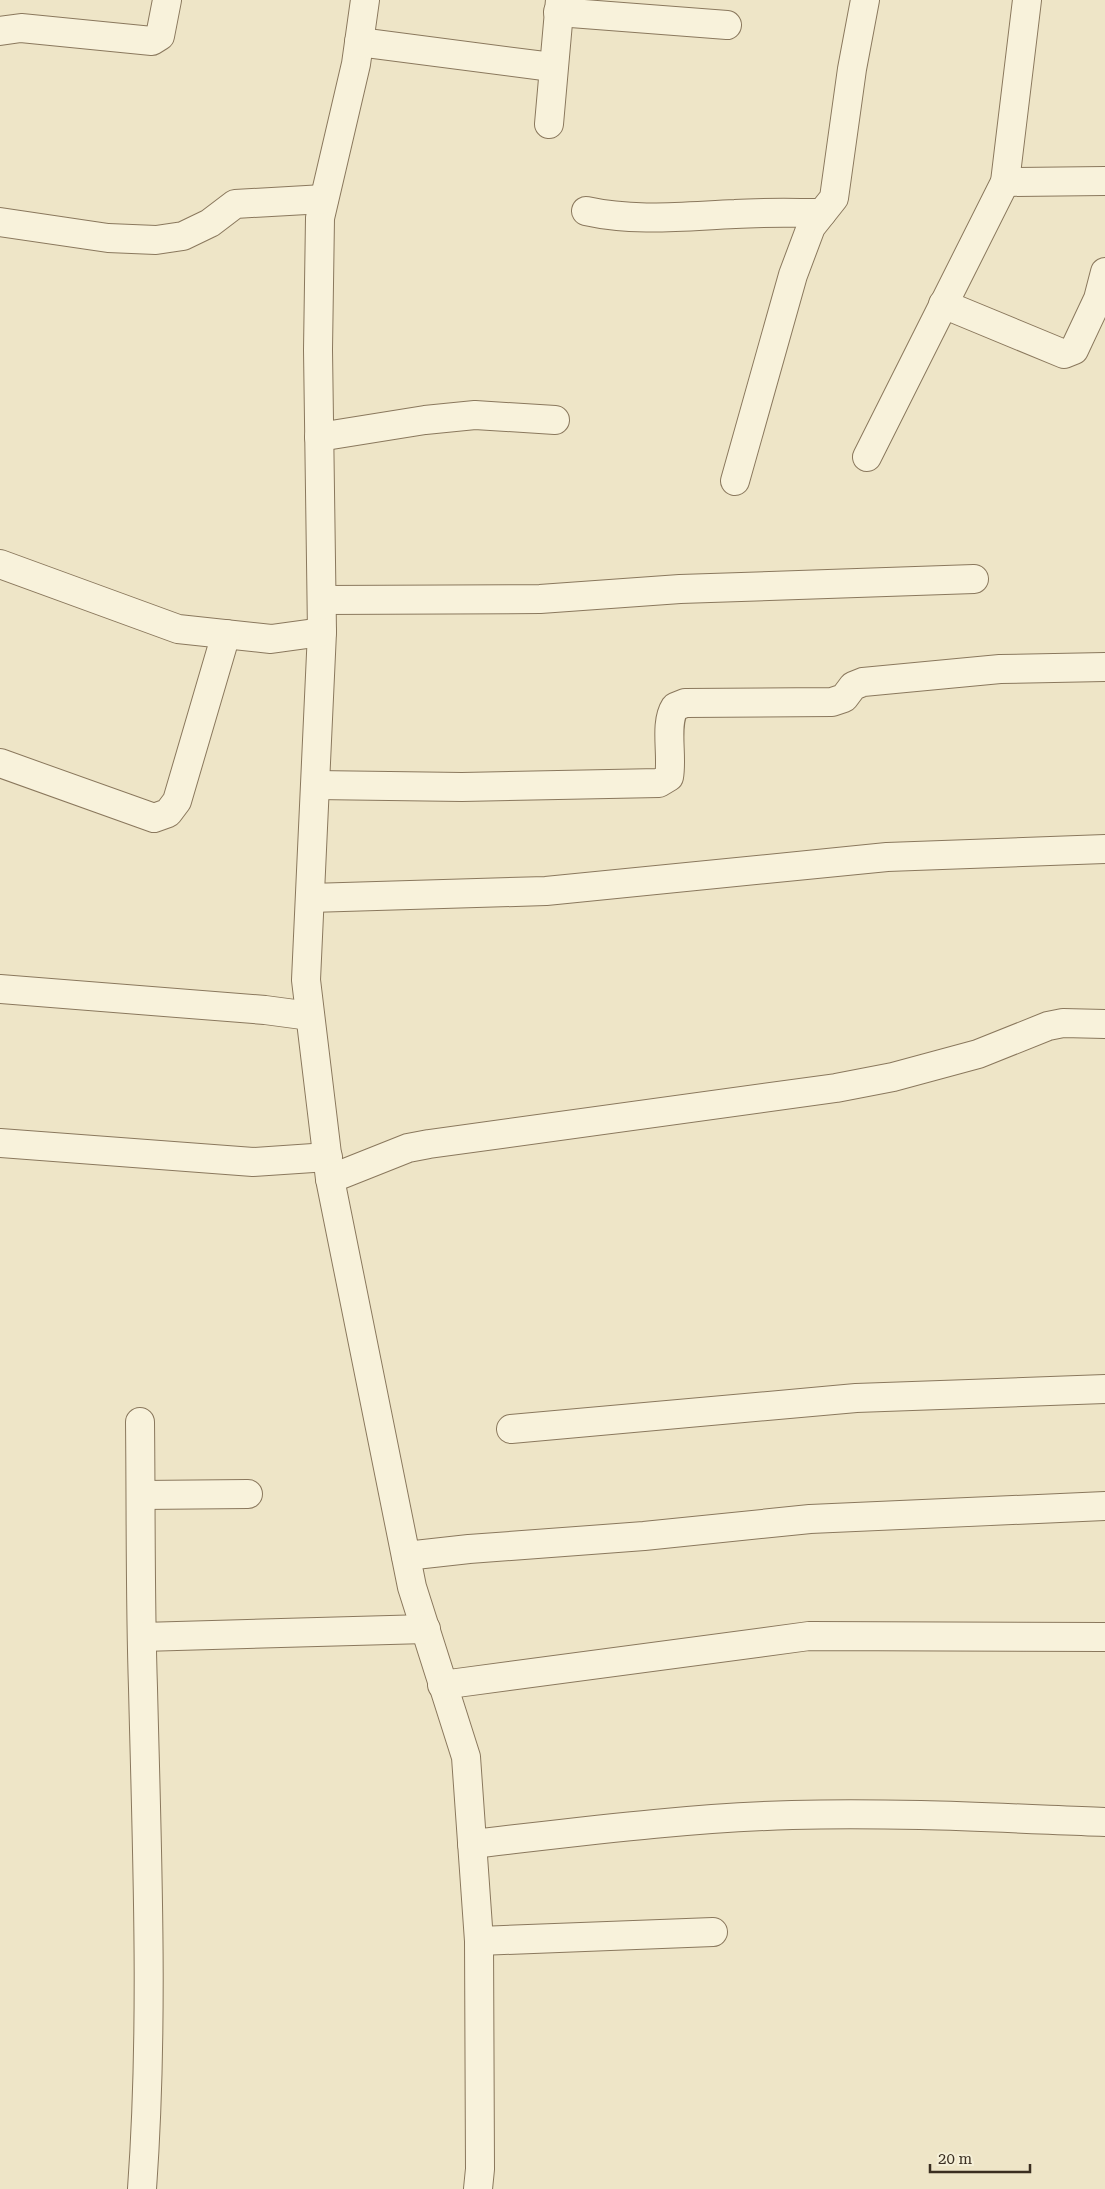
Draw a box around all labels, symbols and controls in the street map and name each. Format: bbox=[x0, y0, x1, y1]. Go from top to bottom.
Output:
scale bar bbox=[930, 2142, 1030, 2174]
text: 20 m bbox=[938, 2150, 973, 2168]

